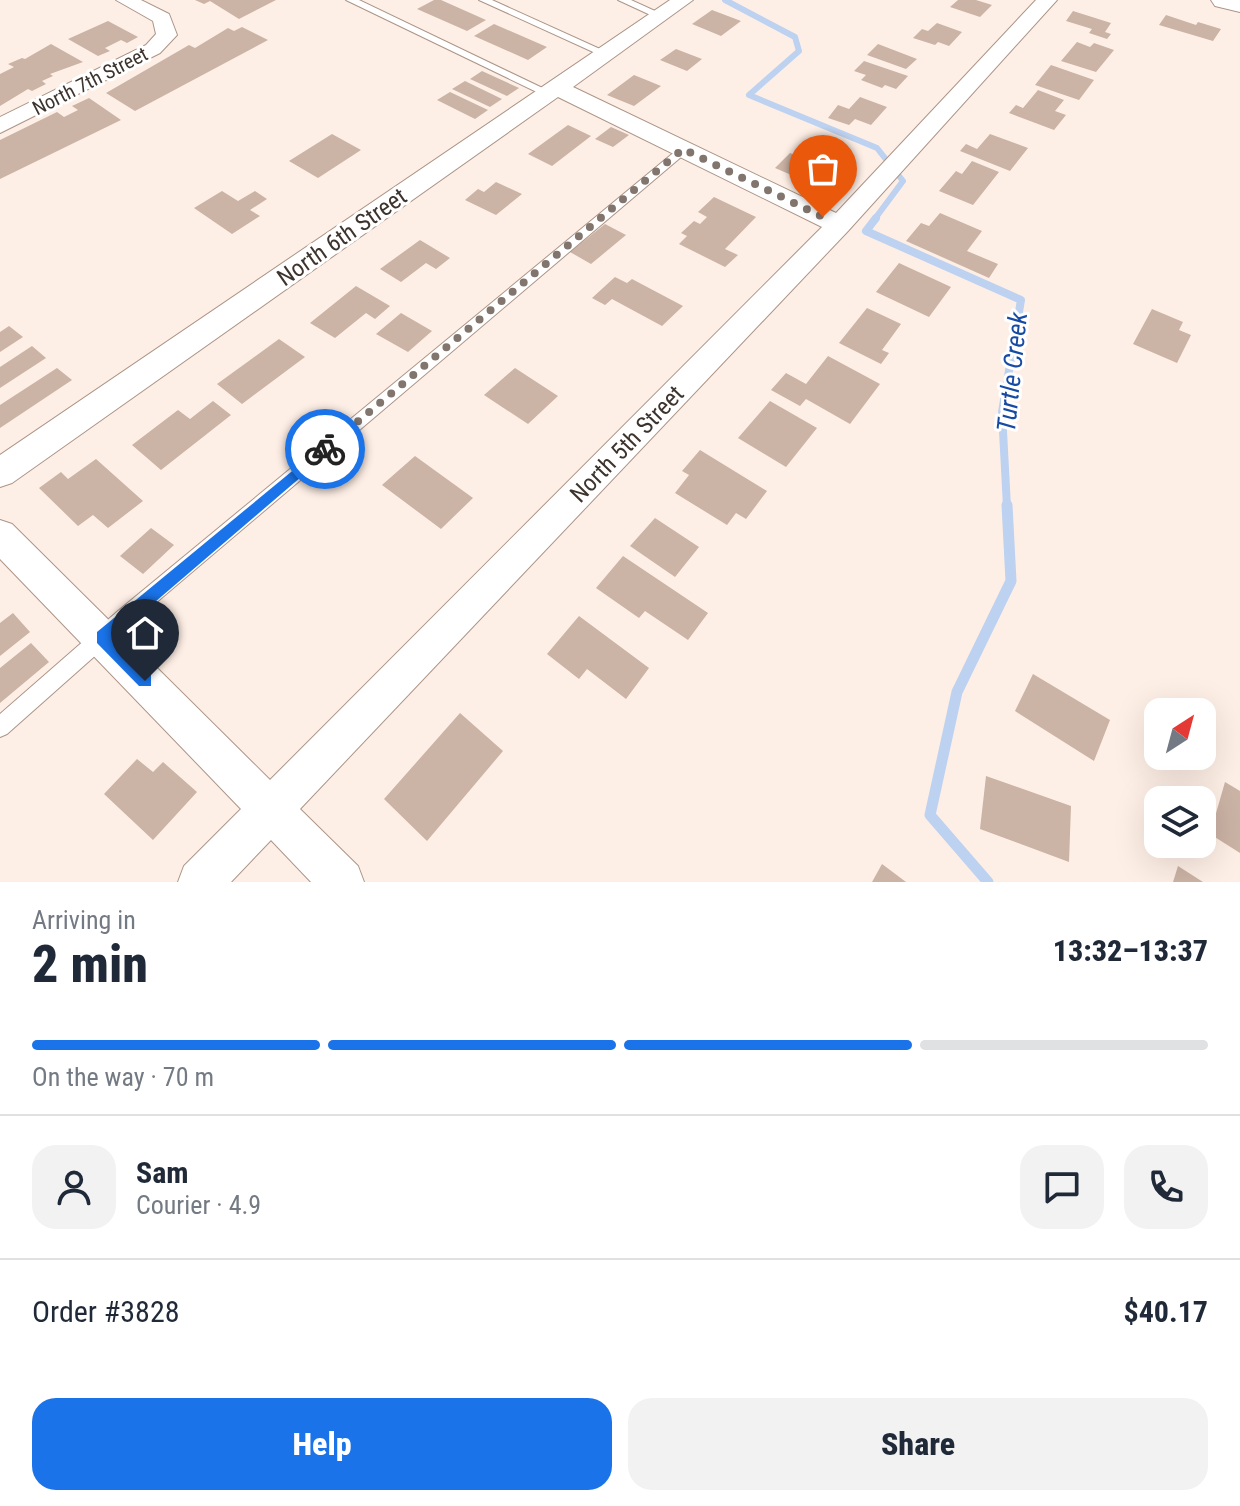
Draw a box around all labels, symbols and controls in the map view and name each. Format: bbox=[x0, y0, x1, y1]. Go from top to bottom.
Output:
street label: North 7th Street bbox=[28, 42, 152, 120]
pin bbox=[789, 135, 857, 217]
icon: bag bbox=[801, 147, 845, 191]
street label: North 6th Street bbox=[272, 182, 412, 292]
water label: Turtle Creek bbox=[991, 310, 1033, 433]
street label: North 5th Street bbox=[564, 380, 690, 508]
courier bbox=[285, 409, 365, 489]
icon: bike bbox=[303, 427, 347, 471]
pin bbox=[111, 599, 179, 681]
icon: home bbox=[123, 611, 167, 655]
north arrow bbox=[1144, 698, 1216, 770]
map controls bbox=[1144, 698, 1216, 858]
button: layers bbox=[1144, 786, 1216, 858]
text: Arriving in bbox=[32, 905, 136, 935]
text: 13:32–13:37 bbox=[1053, 933, 1208, 968]
text: 2 min bbox=[32, 934, 148, 995]
text: On the way · 70 m bbox=[32, 1062, 214, 1092]
button: person bbox=[32, 1145, 116, 1229]
button: chat bbox=[1020, 1145, 1104, 1229]
button: phone bbox=[1124, 1145, 1208, 1229]
text: Sam bbox=[136, 1155, 189, 1190]
text: Courier · 4.9 bbox=[136, 1190, 261, 1220]
text: Order #3828 bbox=[32, 1294, 180, 1329]
text: $40.17 bbox=[1123, 1294, 1208, 1329]
button: Help bbox=[32, 1398, 612, 1490]
button: Share bbox=[628, 1398, 1208, 1490]

